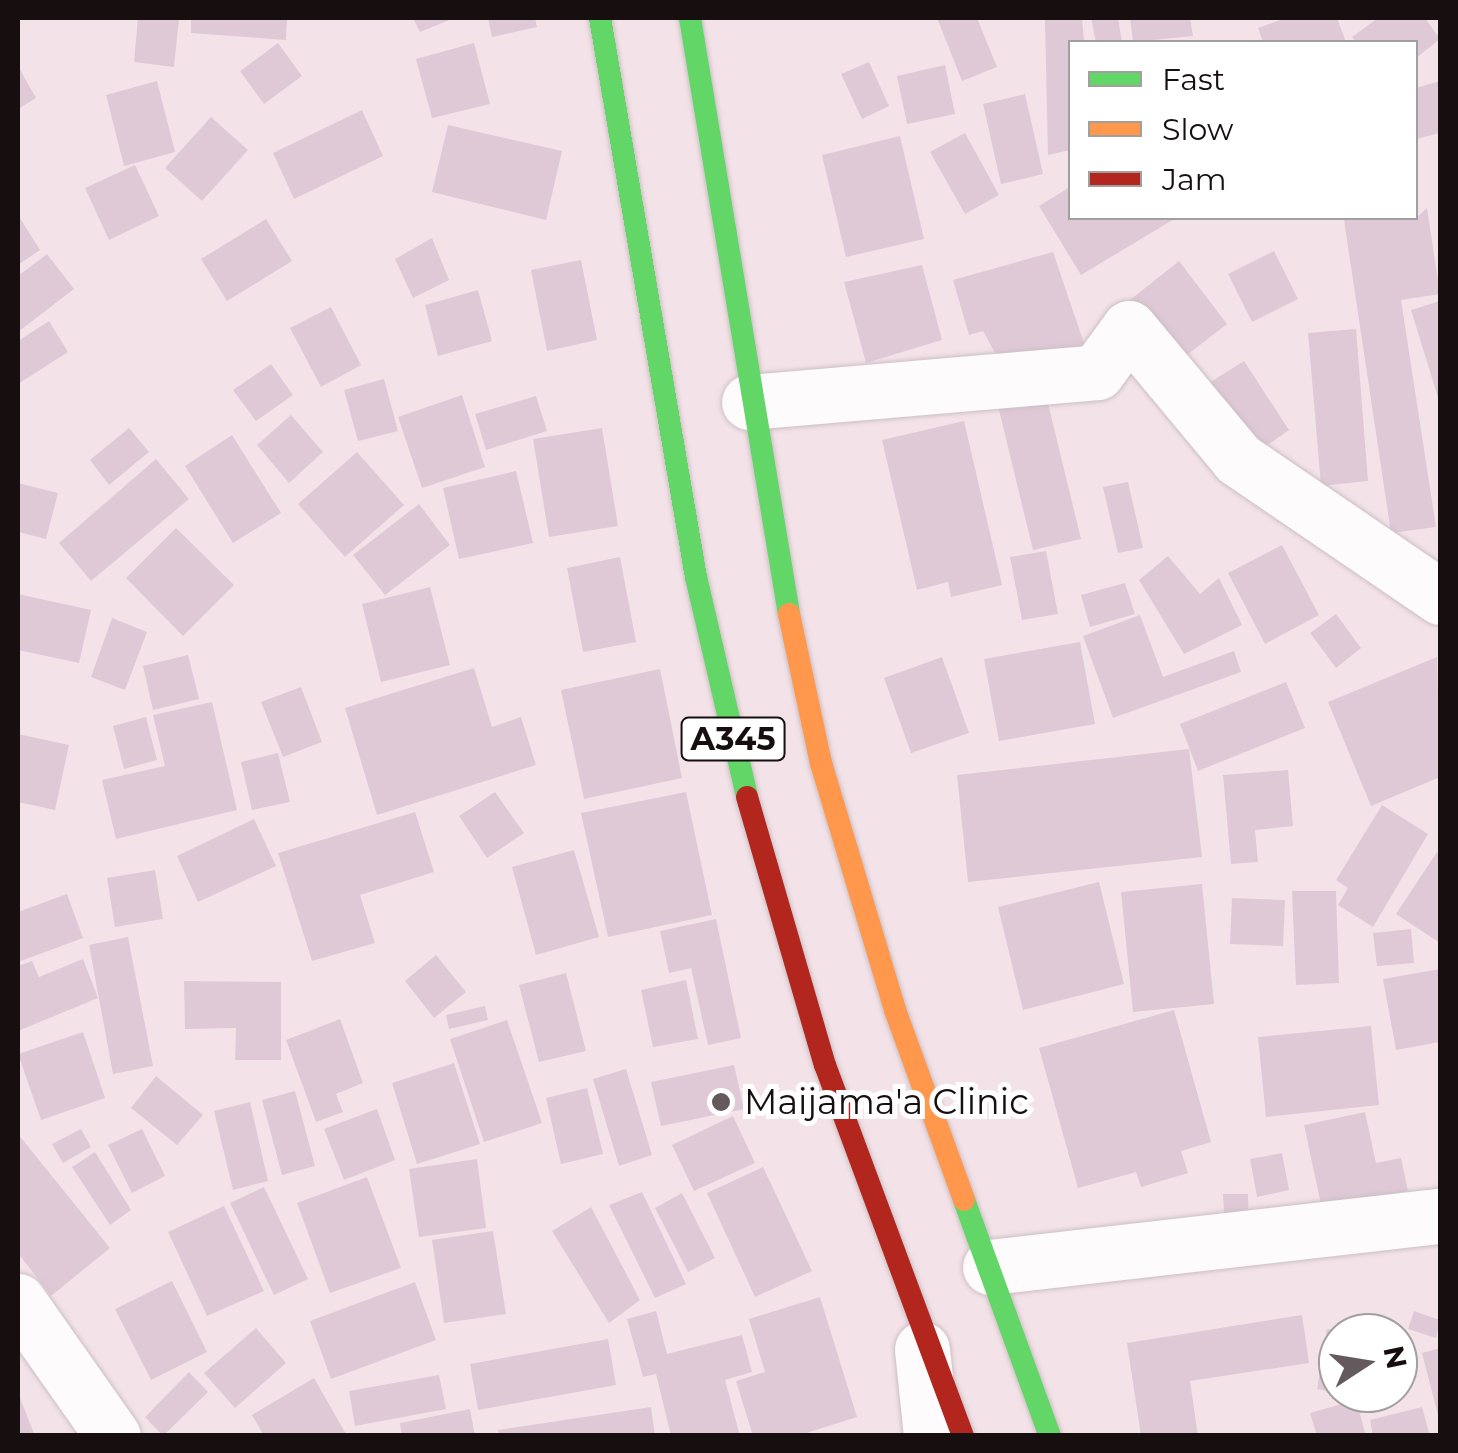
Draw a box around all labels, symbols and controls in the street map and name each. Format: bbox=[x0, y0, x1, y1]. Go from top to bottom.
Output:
legend bbox=[1068, 40, 1418, 220]
text: Fast bbox=[1162, 61, 1225, 98]
text: Slow bbox=[1162, 111, 1233, 148]
text: Jam bbox=[1162, 161, 1227, 198]
road number: A345 bbox=[680, 712, 786, 766]
place label: Maijama'a Clinic bbox=[744, 1081, 1029, 1123]
marker: Maijama'a Clinic bbox=[708, 1089, 734, 1115]
north arrow bbox=[1318, 1313, 1418, 1413]
text: N bbox=[1376, 1343, 1414, 1372]

